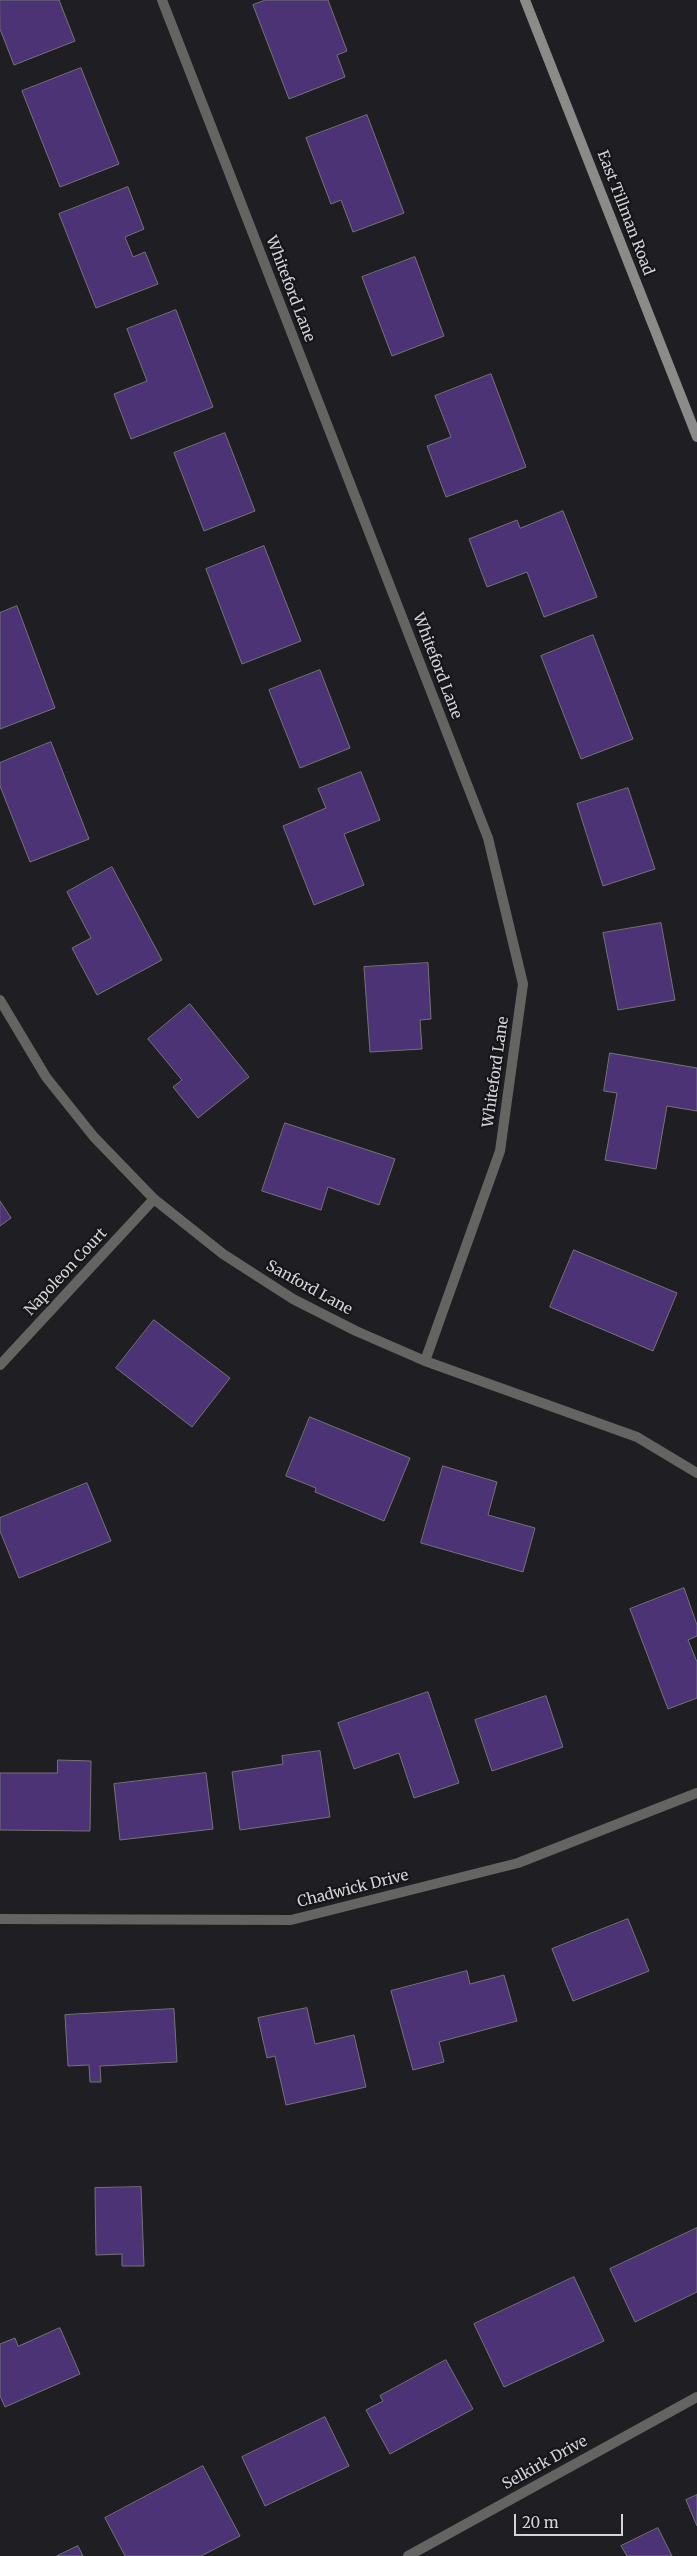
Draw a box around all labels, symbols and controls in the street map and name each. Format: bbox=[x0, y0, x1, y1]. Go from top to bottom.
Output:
street label: East Tillman Road bbox=[593, 148, 657, 278]
street label: Whiteford Lane bbox=[262, 234, 318, 344]
street label: Whiteford Lane bbox=[409, 611, 465, 721]
street label: Whiteford Lane bbox=[479, 1015, 513, 1129]
street label: Napoleon Court bbox=[21, 1225, 111, 1319]
street label: Sanford Lane bbox=[263, 1257, 355, 1319]
street label: Chadwick Drive bbox=[296, 1867, 410, 1911]
street label: Selkirk Drive bbox=[499, 2432, 591, 2494]
scale bar bbox=[517, 2504, 626, 2536]
text: 20 m bbox=[522, 2513, 559, 2532]

